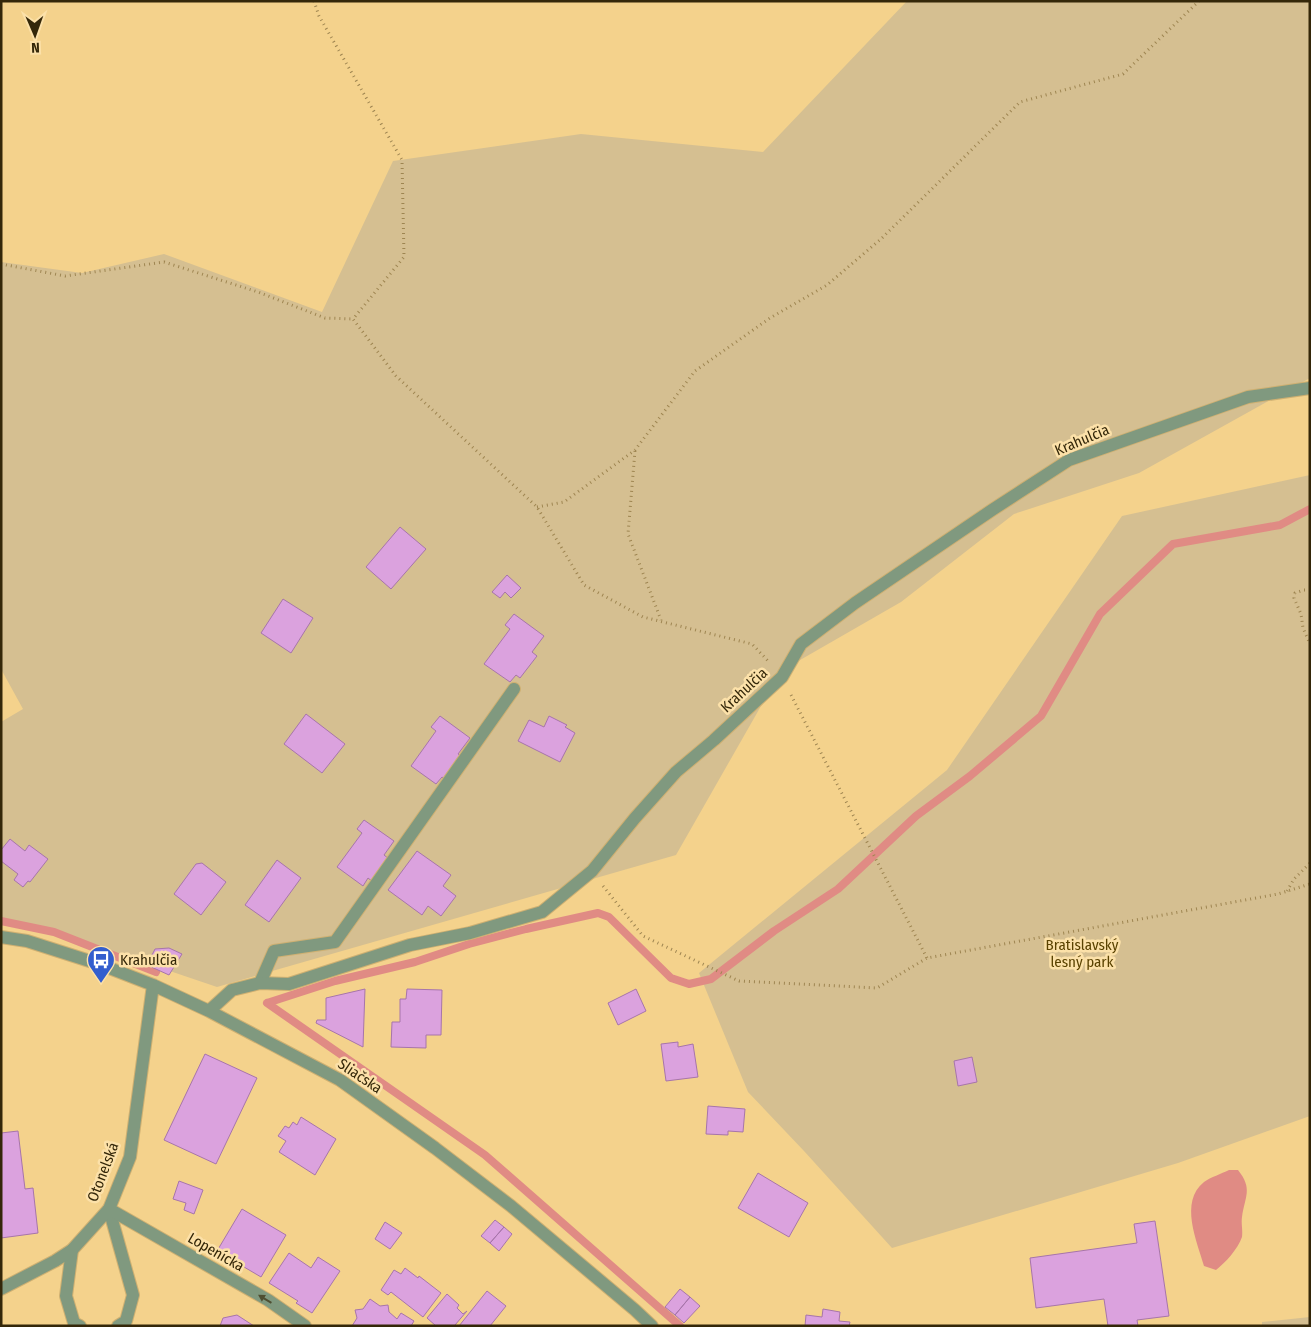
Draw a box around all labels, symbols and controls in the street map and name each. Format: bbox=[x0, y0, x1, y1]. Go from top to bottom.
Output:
north arrow bbox=[10, 10, 60, 60]
text: N bbox=[31, 39, 40, 56]
street label: Krahulčia bbox=[1052, 421, 1112, 459]
street label: Krahulčia bbox=[717, 664, 771, 716]
park label: Bratislavský lesný park bbox=[1045, 936, 1119, 971]
bus stop icon: Krahulčia bbox=[86, 945, 116, 984]
place label: Krahulčia bbox=[120, 951, 177, 969]
street label: Sliačska bbox=[334, 1055, 386, 1097]
street label: Otonelská bbox=[84, 1140, 122, 1204]
street label: Lopenícka bbox=[185, 1229, 247, 1275]
one-way arrow bbox=[258, 1294, 271, 1303]

